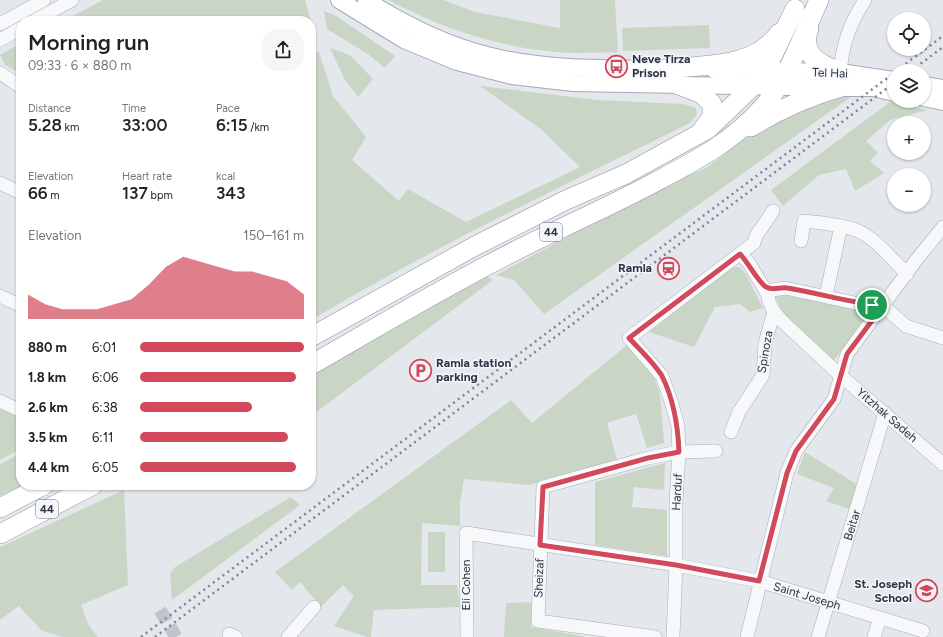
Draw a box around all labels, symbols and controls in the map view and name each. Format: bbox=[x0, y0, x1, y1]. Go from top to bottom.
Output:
map controls bbox=[887, 12, 931, 212]
button: locate bbox=[887, 12, 931, 56]
text: Morning run bbox=[28, 29, 149, 56]
button: share bbox=[262, 29, 304, 71]
place label: Neve Tirza Prison bbox=[632, 52, 690, 80]
bus stop icon: Neve Tirza Prison bbox=[603, 53, 629, 79]
text: 09:33 · 6 × 880 m bbox=[28, 58, 131, 73]
button: layers bbox=[887, 64, 931, 108]
street label: Tel Hai bbox=[812, 65, 848, 81]
text: Distance bbox=[28, 102, 71, 115]
text: Time bbox=[122, 102, 146, 115]
text: Pace bbox=[216, 102, 240, 115]
text: 5.28 bbox=[28, 115, 62, 135]
text: 33:00 bbox=[122, 115, 167, 135]
text: 6:15 bbox=[216, 115, 248, 135]
button: + bbox=[887, 116, 931, 160]
text: km bbox=[62, 121, 79, 134]
text: /km bbox=[248, 121, 269, 134]
button: − bbox=[887, 168, 931, 212]
text: Elevation bbox=[28, 170, 73, 183]
text: Heart rate bbox=[122, 170, 172, 183]
text: kcal bbox=[216, 170, 235, 183]
text: 66 bbox=[28, 183, 48, 203]
text: 137 bbox=[122, 183, 148, 203]
text: 343 bbox=[216, 183, 245, 203]
text: m bbox=[48, 189, 60, 202]
text: bpm bbox=[148, 189, 173, 202]
road number: 44 bbox=[540, 223, 562, 241]
text: Elevation bbox=[28, 228, 81, 243]
text: 150–161 m bbox=[243, 228, 304, 243]
station icon: Ramla bbox=[655, 255, 681, 281]
place label: Ramla bbox=[618, 261, 652, 275]
pin bbox=[855, 288, 889, 322]
icon: arrive bbox=[861, 294, 883, 316]
street label: Spinoza bbox=[754, 330, 776, 374]
text: 880 m bbox=[28, 340, 67, 355]
text: 6:01 bbox=[92, 340, 116, 355]
place label: Ramla station parking bbox=[436, 356, 511, 384]
parking icon: Ramla station parking bbox=[408, 357, 434, 383]
text: 1.8 km bbox=[28, 370, 66, 385]
text: 6:06 bbox=[92, 370, 118, 385]
street label: Yitzhak Sadeh bbox=[854, 385, 920, 445]
text: 2.6 km bbox=[28, 400, 68, 415]
text: 6:38 bbox=[92, 400, 118, 415]
text: 3.5 km bbox=[28, 430, 67, 445]
text: 6:11 bbox=[92, 430, 113, 445]
text: 4.4 km bbox=[28, 460, 69, 475]
text: 6:05 bbox=[92, 460, 118, 475]
street label: Harduf bbox=[669, 472, 685, 511]
road number: 44 bbox=[36, 500, 58, 518]
street label: Beitar bbox=[841, 508, 863, 542]
street label: Sheizaf bbox=[531, 557, 547, 598]
street label: Eli Cohen bbox=[459, 559, 473, 611]
place label: St. Joseph School bbox=[854, 577, 912, 605]
school or university icon: St. Joseph School bbox=[914, 578, 940, 604]
street label: Saint Joseph bbox=[772, 579, 843, 613]

